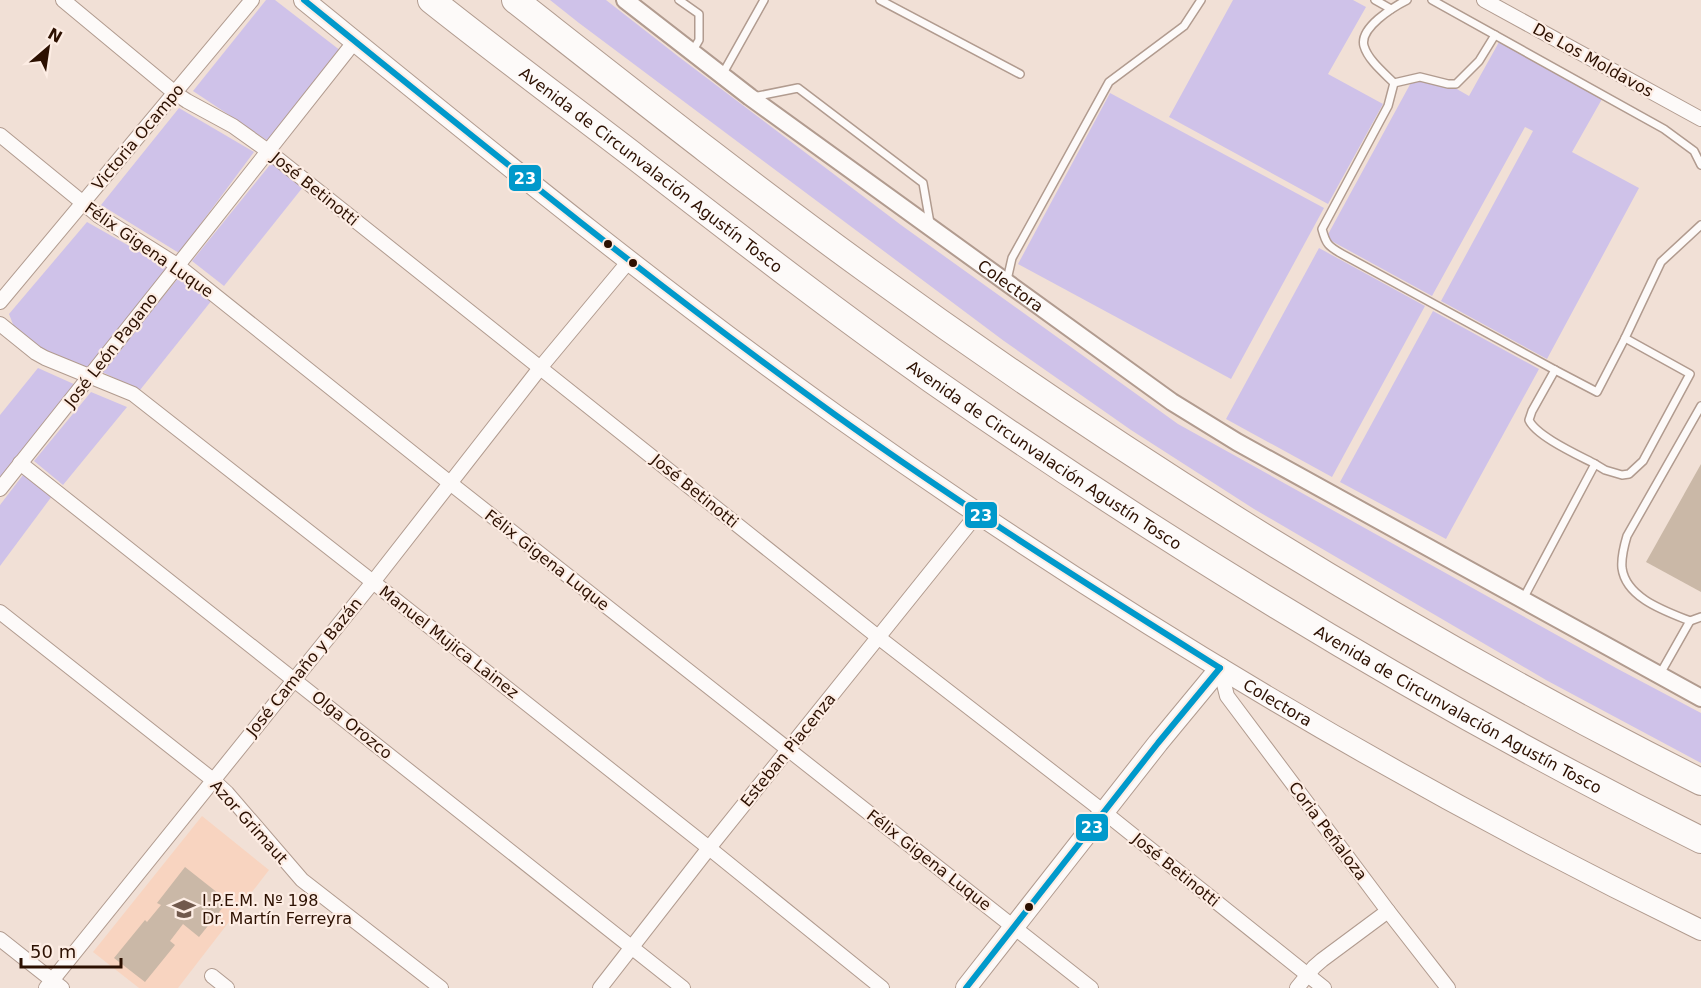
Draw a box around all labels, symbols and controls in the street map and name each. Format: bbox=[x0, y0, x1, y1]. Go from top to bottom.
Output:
north arrow bbox=[18, 18, 78, 78]
street label: De Los Moldavos bbox=[1529, 19, 1657, 101]
text: N bbox=[45, 24, 65, 47]
street label: Avenida de Circunvalación Agustín Tosco bbox=[516, 63, 786, 276]
street label: Victoria Ocampo bbox=[88, 80, 188, 194]
street label: José Betinotti bbox=[267, 148, 362, 230]
line badge: 23 bbox=[508, 164, 542, 192]
text: 23 bbox=[514, 169, 536, 188]
street label: Félix Gigena Luque bbox=[81, 199, 217, 301]
unlabelled marker bbox=[602, 238, 614, 250]
street label: Colectora bbox=[974, 255, 1047, 316]
unlabelled marker bbox=[627, 257, 639, 269]
street label: José León Pagano bbox=[60, 289, 162, 412]
street label: Avenida de Circunvalación Agustín Tosco bbox=[904, 356, 1185, 553]
street label: José Betinotti bbox=[647, 450, 742, 532]
line badge: 23 bbox=[964, 501, 998, 529]
street label: Félix Gigena Luque bbox=[481, 506, 613, 614]
text: 23 bbox=[970, 506, 992, 525]
street label: Manuel Mujica Lainez bbox=[376, 582, 522, 702]
street label: José Camaño y Bazán bbox=[242, 594, 366, 741]
street label: Avenida de Circunvalación Agustín Tosco bbox=[1311, 621, 1605, 797]
street label: Colectora bbox=[1240, 675, 1316, 730]
street label: Olga Orozco bbox=[308, 687, 396, 763]
street label: Esteban Piacenza bbox=[736, 690, 840, 810]
street label: Azor Grimaut bbox=[206, 776, 292, 868]
street label: Coria Peñaloza bbox=[1285, 778, 1371, 884]
street label: Félix Gigena Luque bbox=[863, 806, 995, 914]
line badge: 23 bbox=[1075, 813, 1109, 842]
text: 23 bbox=[1081, 818, 1103, 837]
street label: José Betinotti bbox=[1128, 829, 1223, 911]
place label: I.P.E.M. Nº 198 Dr. Martín Ferreyra bbox=[202, 891, 352, 928]
school or university icon: I.P.E.M. Nº 198 Dr. Martín Ferreyra bbox=[171, 896, 197, 922]
unlabelled marker bbox=[1023, 901, 1035, 913]
scale bar bbox=[21, 931, 122, 969]
text: 50 m bbox=[30, 941, 76, 962]

